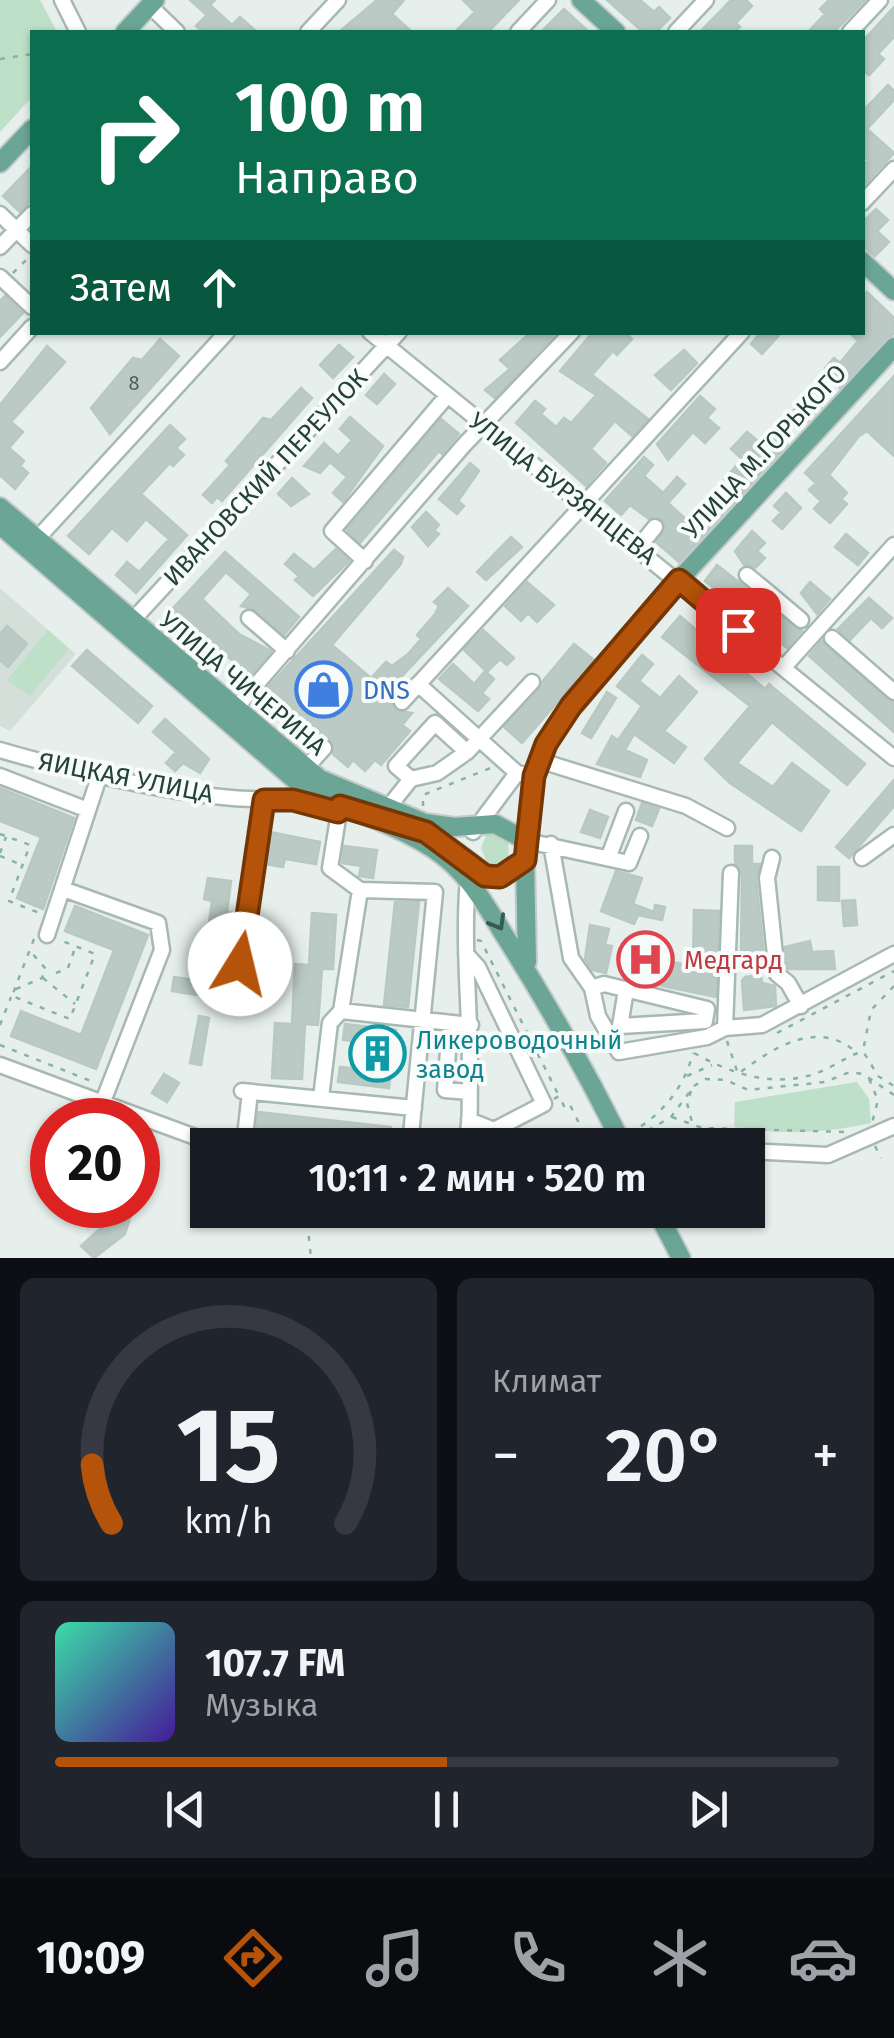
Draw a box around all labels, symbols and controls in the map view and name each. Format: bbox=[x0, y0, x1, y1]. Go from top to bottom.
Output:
text: 100 m bbox=[235, 66, 425, 150]
icon: right bbox=[70, 70, 200, 200]
text: Направо bbox=[235, 151, 419, 205]
icon: ahead bbox=[192, 260, 247, 315]
text: Затем bbox=[70, 265, 172, 311]
street label: УЛИЦА М.ГОРЬКОГО bbox=[676, 358, 853, 545]
street label: ИВАНОВСКИЙ ПЕРЕУЛОК bbox=[157, 362, 374, 592]
house number: 8 bbox=[128, 371, 140, 395]
street label: УЛИЦА БУРЗЯНЦЕВА bbox=[463, 406, 663, 572]
pin bbox=[696, 588, 781, 673]
icon: arrive bbox=[711, 603, 766, 658]
street label: УЛИЦА ЧИЧЕРИНА bbox=[153, 605, 332, 763]
shop icon: DNS bbox=[294, 660, 354, 720]
place label: DNS bbox=[363, 676, 410, 706]
street label: ЯИЦКАЯ УЛИЦА bbox=[36, 746, 216, 810]
position arrow bbox=[188, 912, 292, 1016]
one-way arrow bbox=[486, 912, 505, 930]
hospital icon: Медгард bbox=[615, 930, 675, 990]
place label: Медгард bbox=[684, 946, 783, 976]
building icon: Ликероводочный завод bbox=[347, 1024, 407, 1084]
place label: Ликероводочный завод bbox=[416, 1026, 622, 1085]
speed limit sign: 20 bbox=[30, 1098, 160, 1228]
text: 10:11 · 2 мин · 520 m bbox=[308, 1155, 647, 1201]
text: Климат bbox=[492, 1362, 601, 1400]
text: 15 bbox=[176, 1384, 281, 1509]
text: 20° bbox=[605, 1411, 726, 1501]
text: − bbox=[492, 1423, 520, 1489]
text: + bbox=[812, 1423, 839, 1489]
text: km/h bbox=[184, 1500, 273, 1542]
text: 107.7 FM bbox=[205, 1640, 345, 1686]
text: Музыка bbox=[205, 1686, 318, 1724]
icon: previous bbox=[158, 1782, 213, 1837]
icon: pause bbox=[419, 1782, 474, 1837]
icon: next bbox=[681, 1782, 736, 1837]
icon: directions bbox=[218, 1923, 288, 1993]
icon: music bbox=[360, 1923, 430, 1993]
icon: phone bbox=[503, 1923, 573, 1993]
icon: climate bbox=[645, 1923, 715, 1993]
icon: car bbox=[788, 1923, 858, 1993]
text: 10:09 bbox=[36, 1931, 145, 1985]

